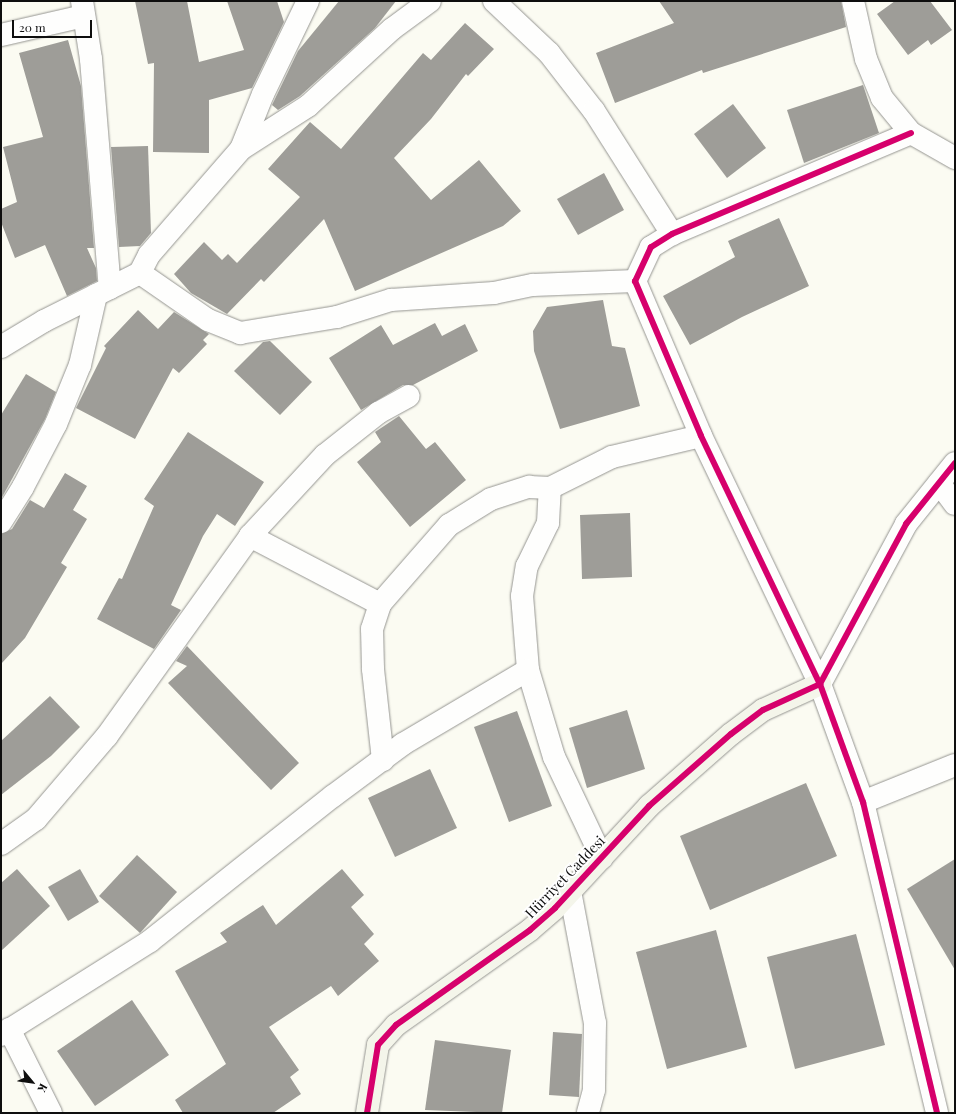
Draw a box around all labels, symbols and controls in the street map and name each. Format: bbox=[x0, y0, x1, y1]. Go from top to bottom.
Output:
scale bar bbox=[14, 12, 94, 38]
text: 20 m bbox=[19, 19, 46, 35]
street label: Hürriyet Caddesi bbox=[521, 832, 609, 922]
north arrow bbox=[12, 1062, 52, 1102]
text: K bbox=[34, 1081, 51, 1095]

